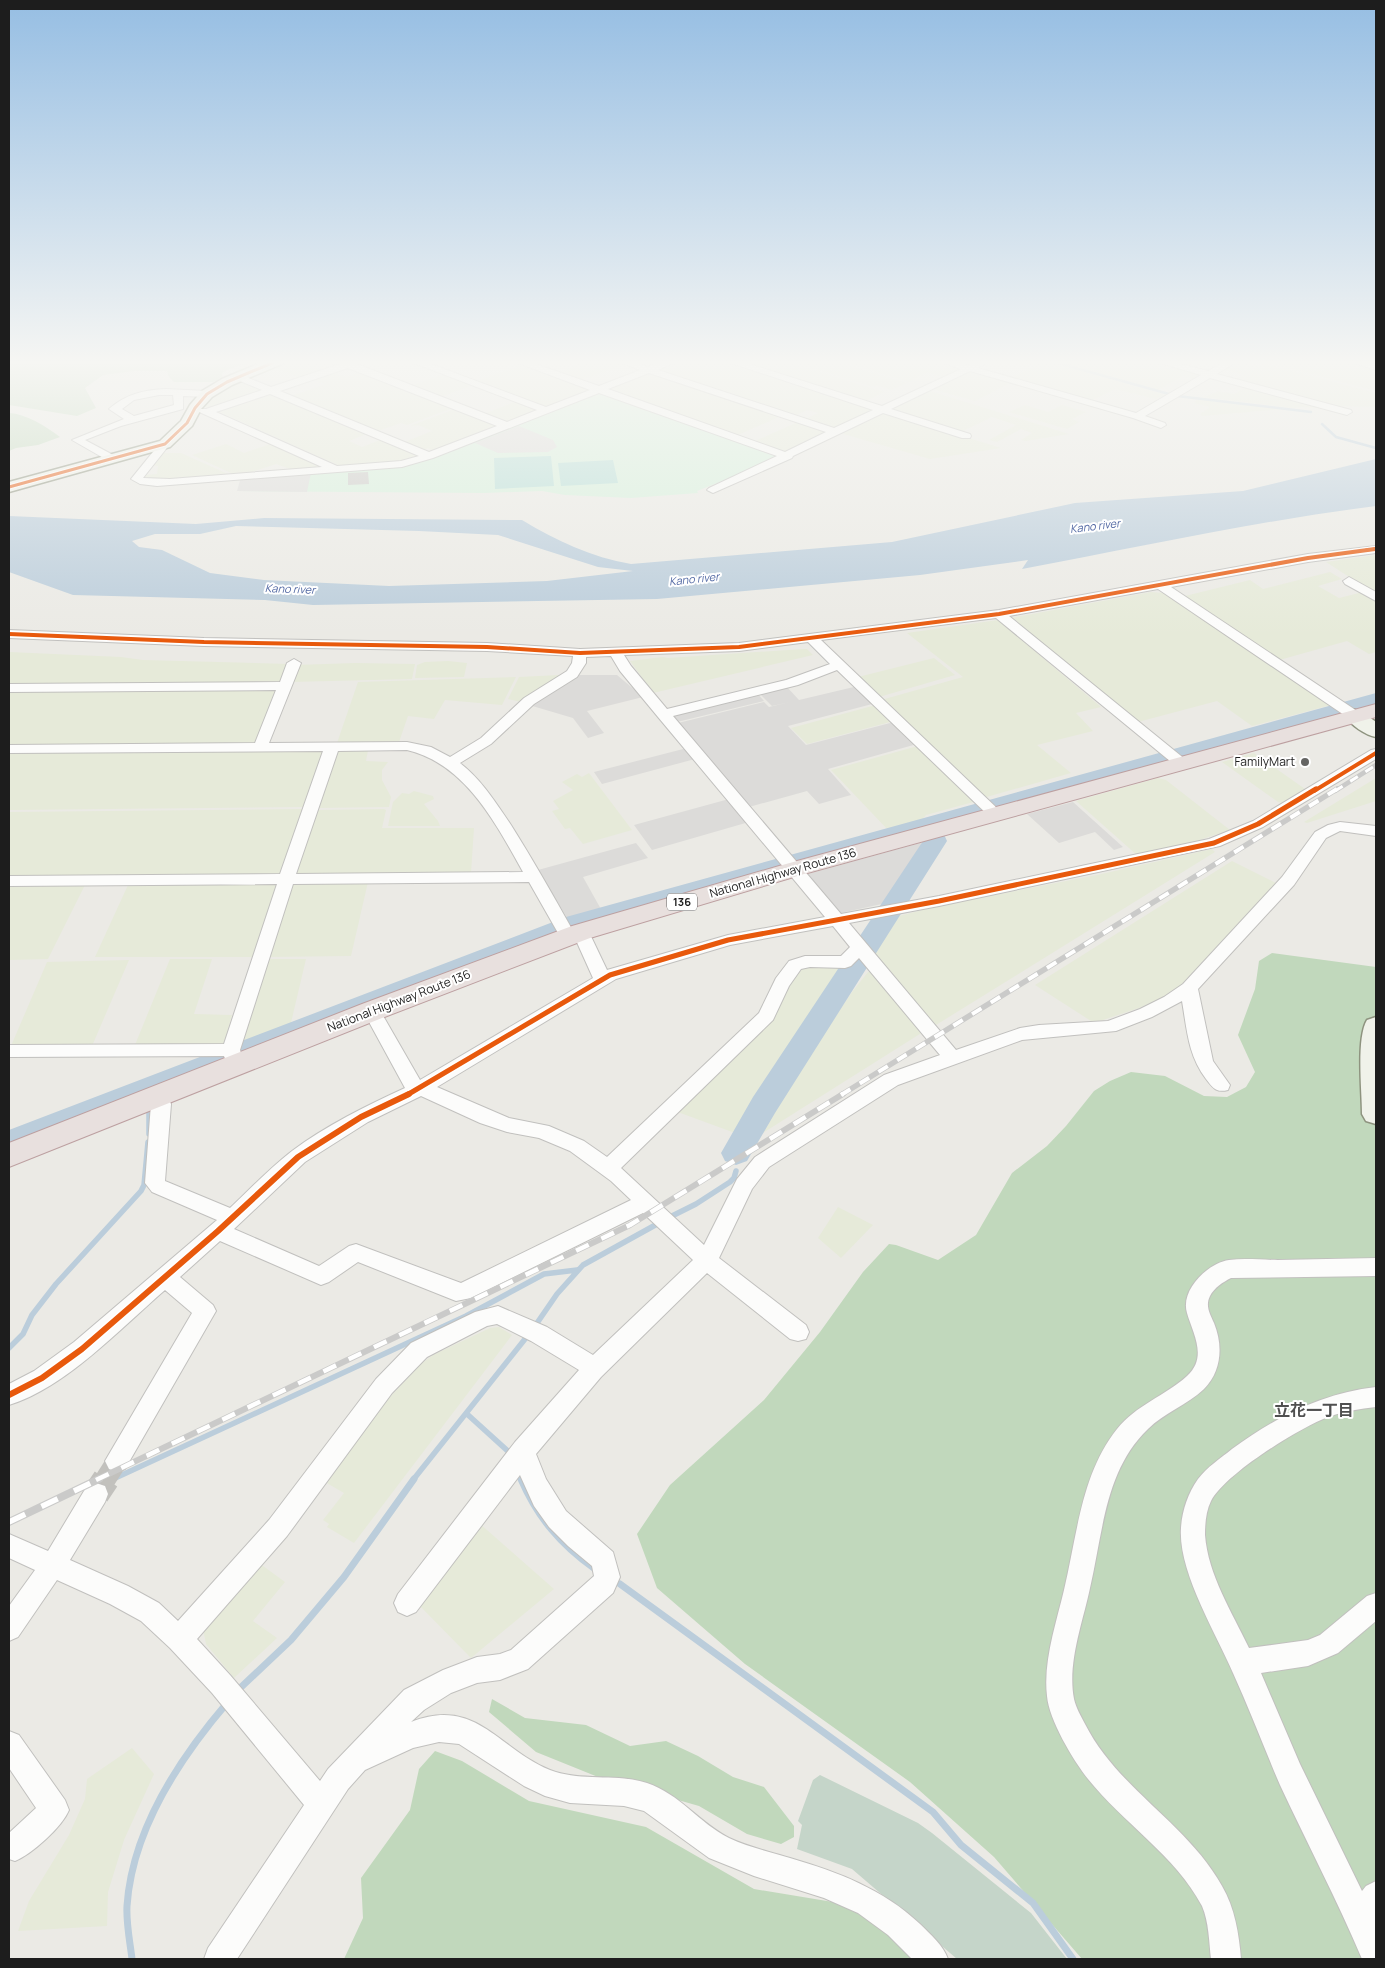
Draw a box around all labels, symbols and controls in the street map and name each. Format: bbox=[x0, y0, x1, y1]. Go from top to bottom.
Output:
water label: Kano river bbox=[1069, 515, 1123, 536]
water label: Kano river bbox=[668, 568, 722, 589]
water label: Kano river bbox=[265, 580, 317, 597]
place label: FamilyMart bbox=[1235, 753, 1295, 770]
marker: FamilyMart bbox=[1299, 756, 1311, 768]
street label: National Highway Route 136 bbox=[707, 843, 858, 902]
road number: 136 bbox=[667, 894, 697, 910]
street label: National Highway Route 136 bbox=[325, 965, 473, 1036]
district label: 立花一丁目 bbox=[1274, 1399, 1354, 1421]

